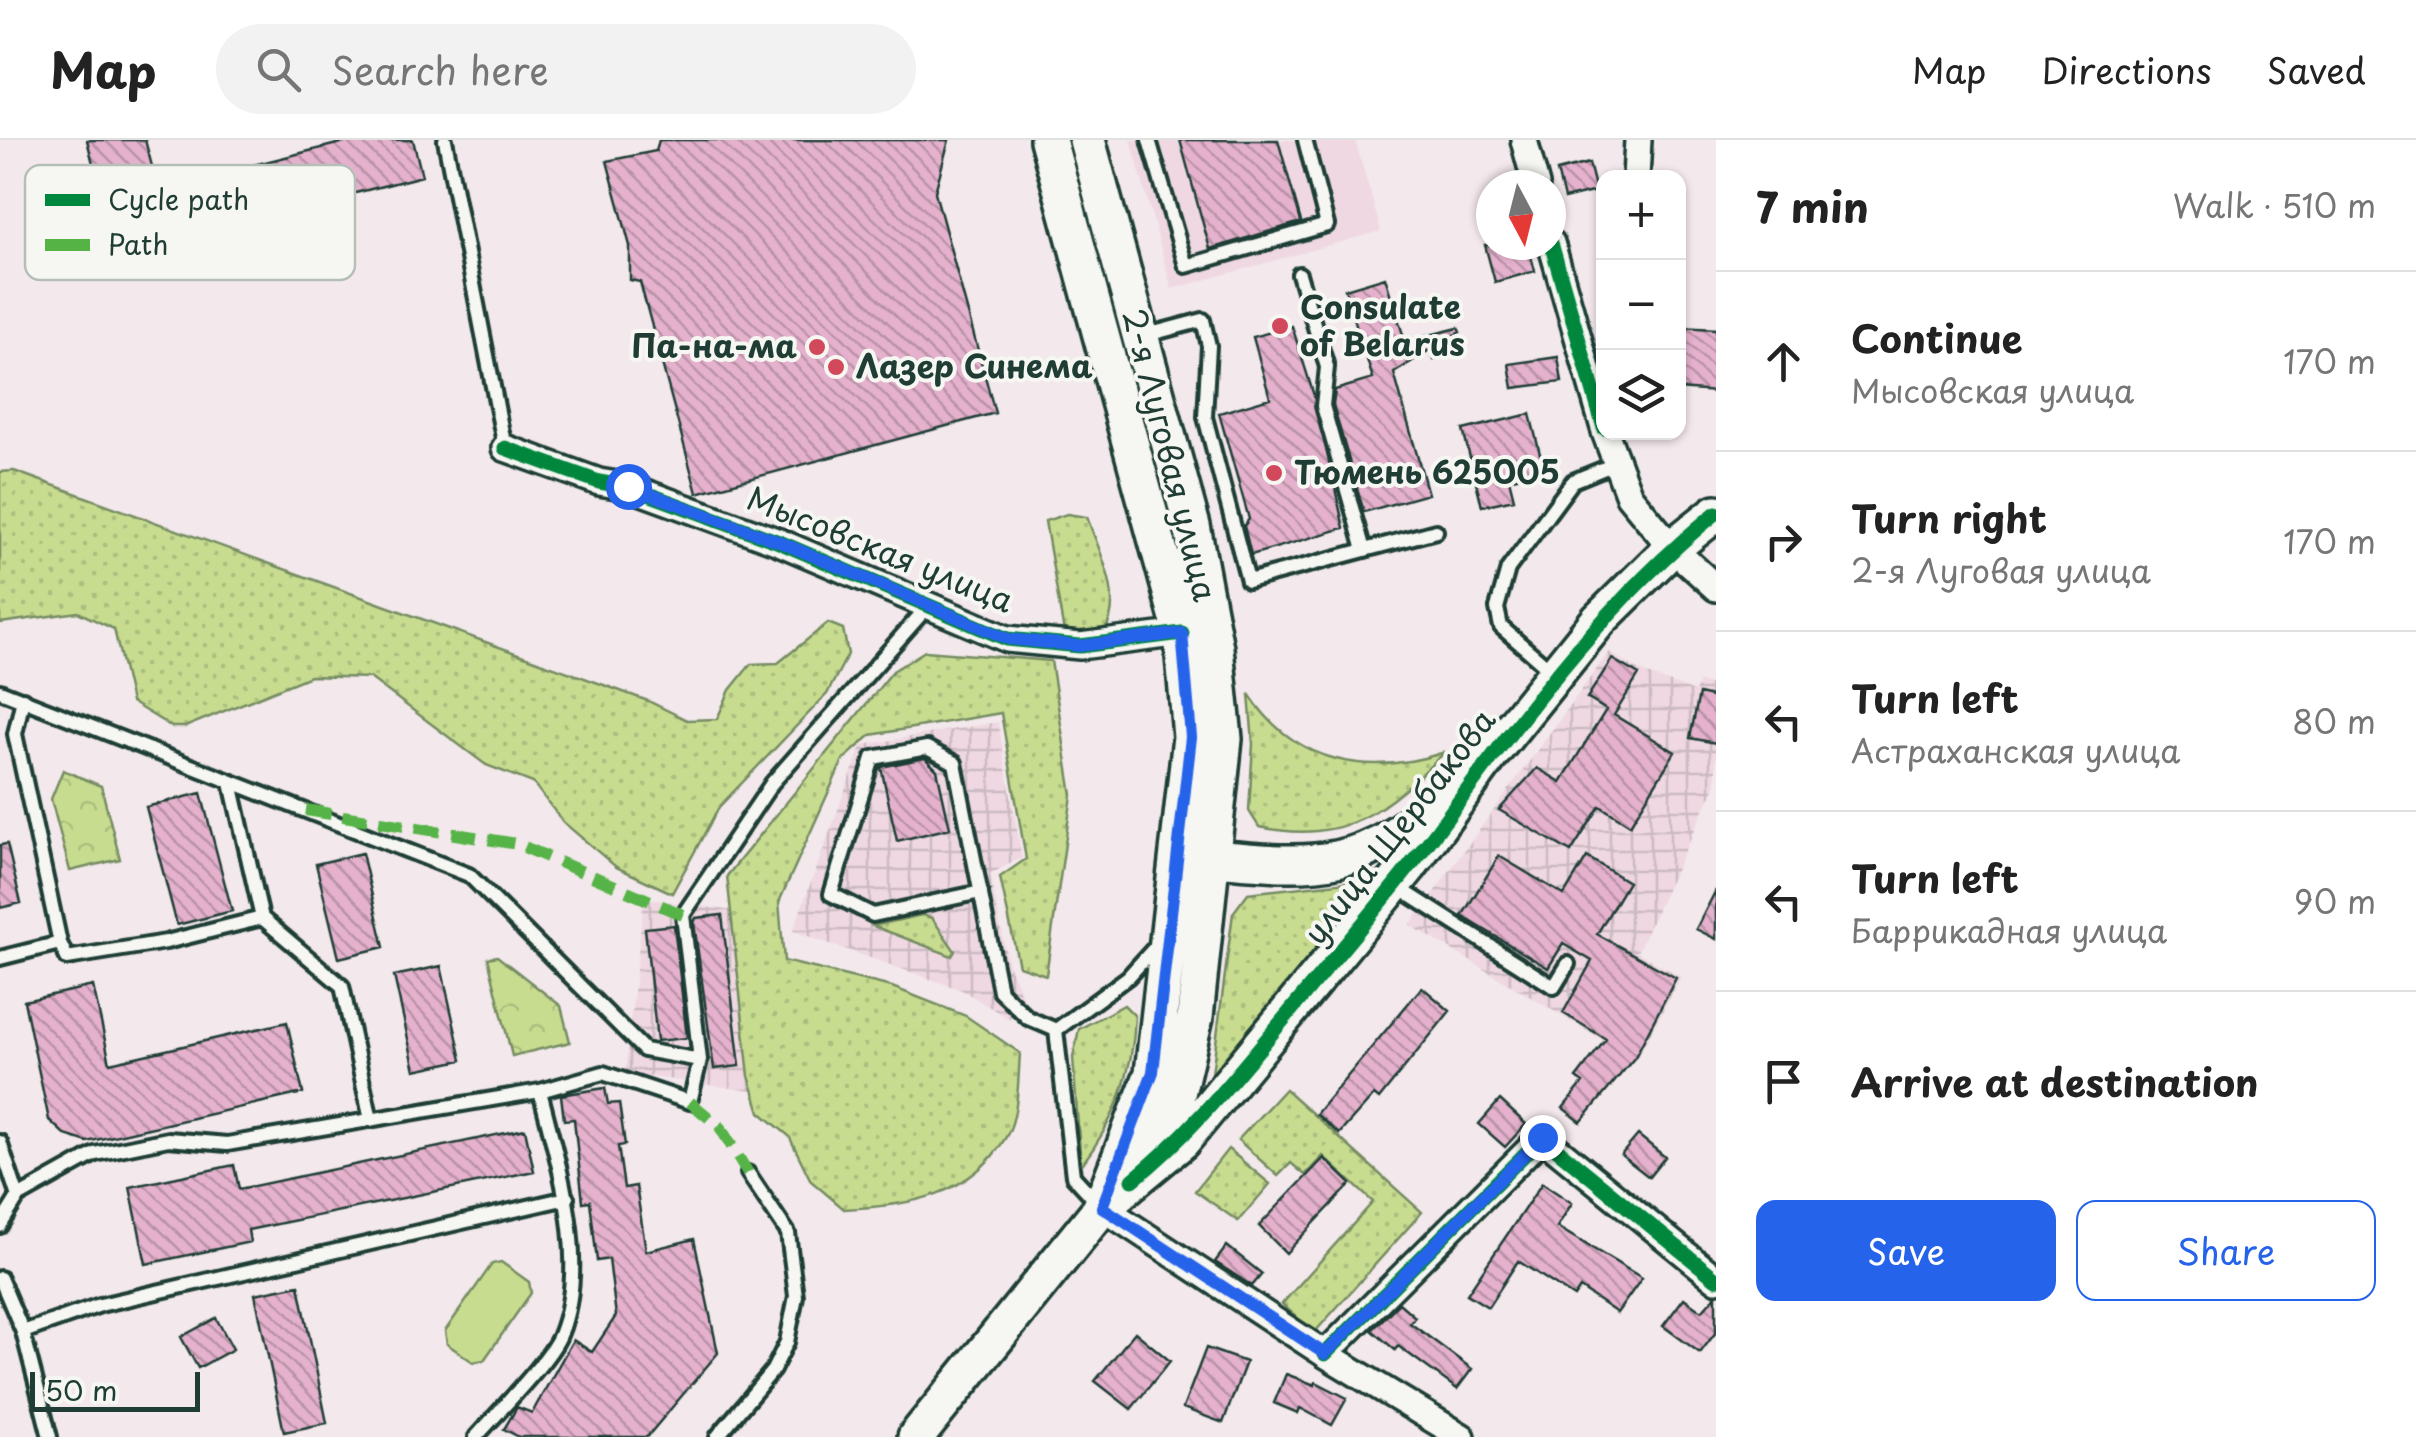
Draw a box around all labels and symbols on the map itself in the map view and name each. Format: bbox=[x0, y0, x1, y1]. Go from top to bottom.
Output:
legend bbox=[25, 165, 355, 280]
north arrow bbox=[1476, 170, 1566, 260]
text: Cycle path bbox=[108, 177, 249, 220]
text: Path bbox=[108, 222, 168, 265]
place label: Consulate of Belarus bbox=[1300, 282, 1465, 367]
street label: 2-я Луговая улица bbox=[1111, 303, 1231, 606]
marker: Consulate of Belarus bbox=[1269, 315, 1291, 337]
place label: Па-на-ма bbox=[631, 321, 797, 369]
marker: Па-на-ма bbox=[806, 336, 828, 358]
place label: Лазер Синема bbox=[856, 341, 1093, 389]
marker: Лазер Синема bbox=[825, 356, 847, 378]
place label: Тюмень 625005 bbox=[1294, 447, 1560, 495]
marker: Тюмень 625005 bbox=[1263, 462, 1285, 484]
route start bbox=[606, 464, 652, 510]
street label: Мысовская улица bbox=[740, 473, 1021, 623]
street label: улица Щербакова bbox=[1291, 697, 1506, 954]
route end bbox=[1520, 1115, 1566, 1161]
scale bar bbox=[30, 1367, 200, 1412]

